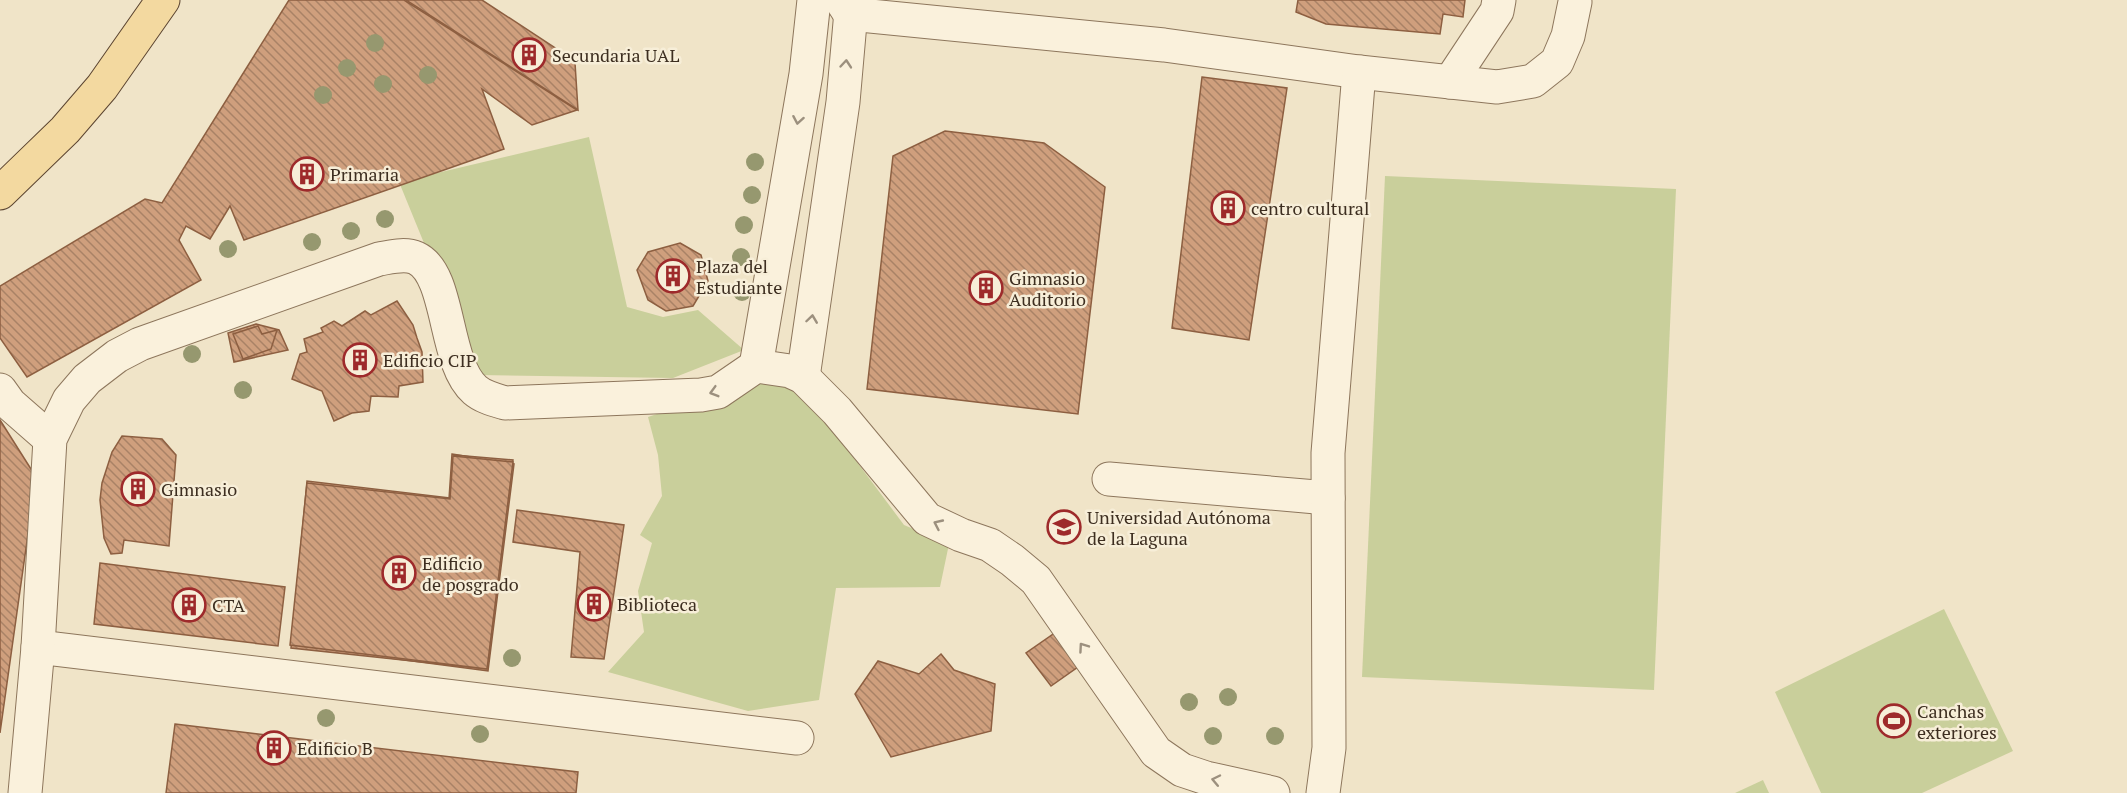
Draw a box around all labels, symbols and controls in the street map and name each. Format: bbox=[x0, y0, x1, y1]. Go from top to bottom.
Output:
building icon: Secundaria UAL bbox=[511, 37, 547, 73]
place label: Secundaria UAL bbox=[552, 43, 679, 67]
one-way arrow bbox=[839, 59, 852, 68]
one-way arrow bbox=[792, 115, 805, 125]
building icon: Primaria bbox=[289, 156, 325, 192]
place label: Primaria bbox=[330, 162, 399, 186]
building icon: centro cultural bbox=[1210, 190, 1246, 226]
place label: centro cultural bbox=[1251, 196, 1369, 220]
place label: Plaza del Estudiante bbox=[696, 254, 782, 299]
building icon: Plaza del Estudiante bbox=[655, 258, 691, 294]
place label: Gimnasio Auditorio bbox=[1009, 266, 1086, 311]
building icon: Gimnasio Auditorio bbox=[968, 270, 1004, 306]
one-way arrow bbox=[805, 315, 817, 324]
building icon: Edificio CIP bbox=[342, 342, 378, 378]
place label: Edificio CIP bbox=[383, 348, 477, 372]
one-way arrow bbox=[709, 385, 720, 397]
building icon: Gimnasio bbox=[120, 471, 156, 507]
place label: Gimnasio bbox=[161, 477, 237, 501]
place label: Universidad Autónoma de la Laguna bbox=[1087, 505, 1271, 550]
school or university icon: Universidad Autónoma de la Laguna bbox=[1046, 509, 1082, 545]
one-way arrow bbox=[934, 520, 945, 532]
place label: Edificio de posgrado bbox=[422, 551, 519, 596]
building icon: Edificio de posgrado bbox=[381, 555, 417, 591]
building icon: Biblioteca bbox=[576, 586, 612, 622]
building icon: CTA bbox=[171, 587, 207, 623]
place label: Biblioteca bbox=[617, 592, 697, 616]
place label: CTA bbox=[212, 593, 246, 617]
one-way arrow bbox=[1079, 642, 1090, 653]
place label: Canchas exteriores bbox=[1917, 699, 1997, 744]
sports icon: Canchas exteriores bbox=[1876, 703, 1912, 739]
building icon: Edificio B bbox=[256, 730, 292, 766]
place label: Edificio B bbox=[297, 736, 373, 760]
one-way arrow bbox=[1211, 774, 1221, 787]

